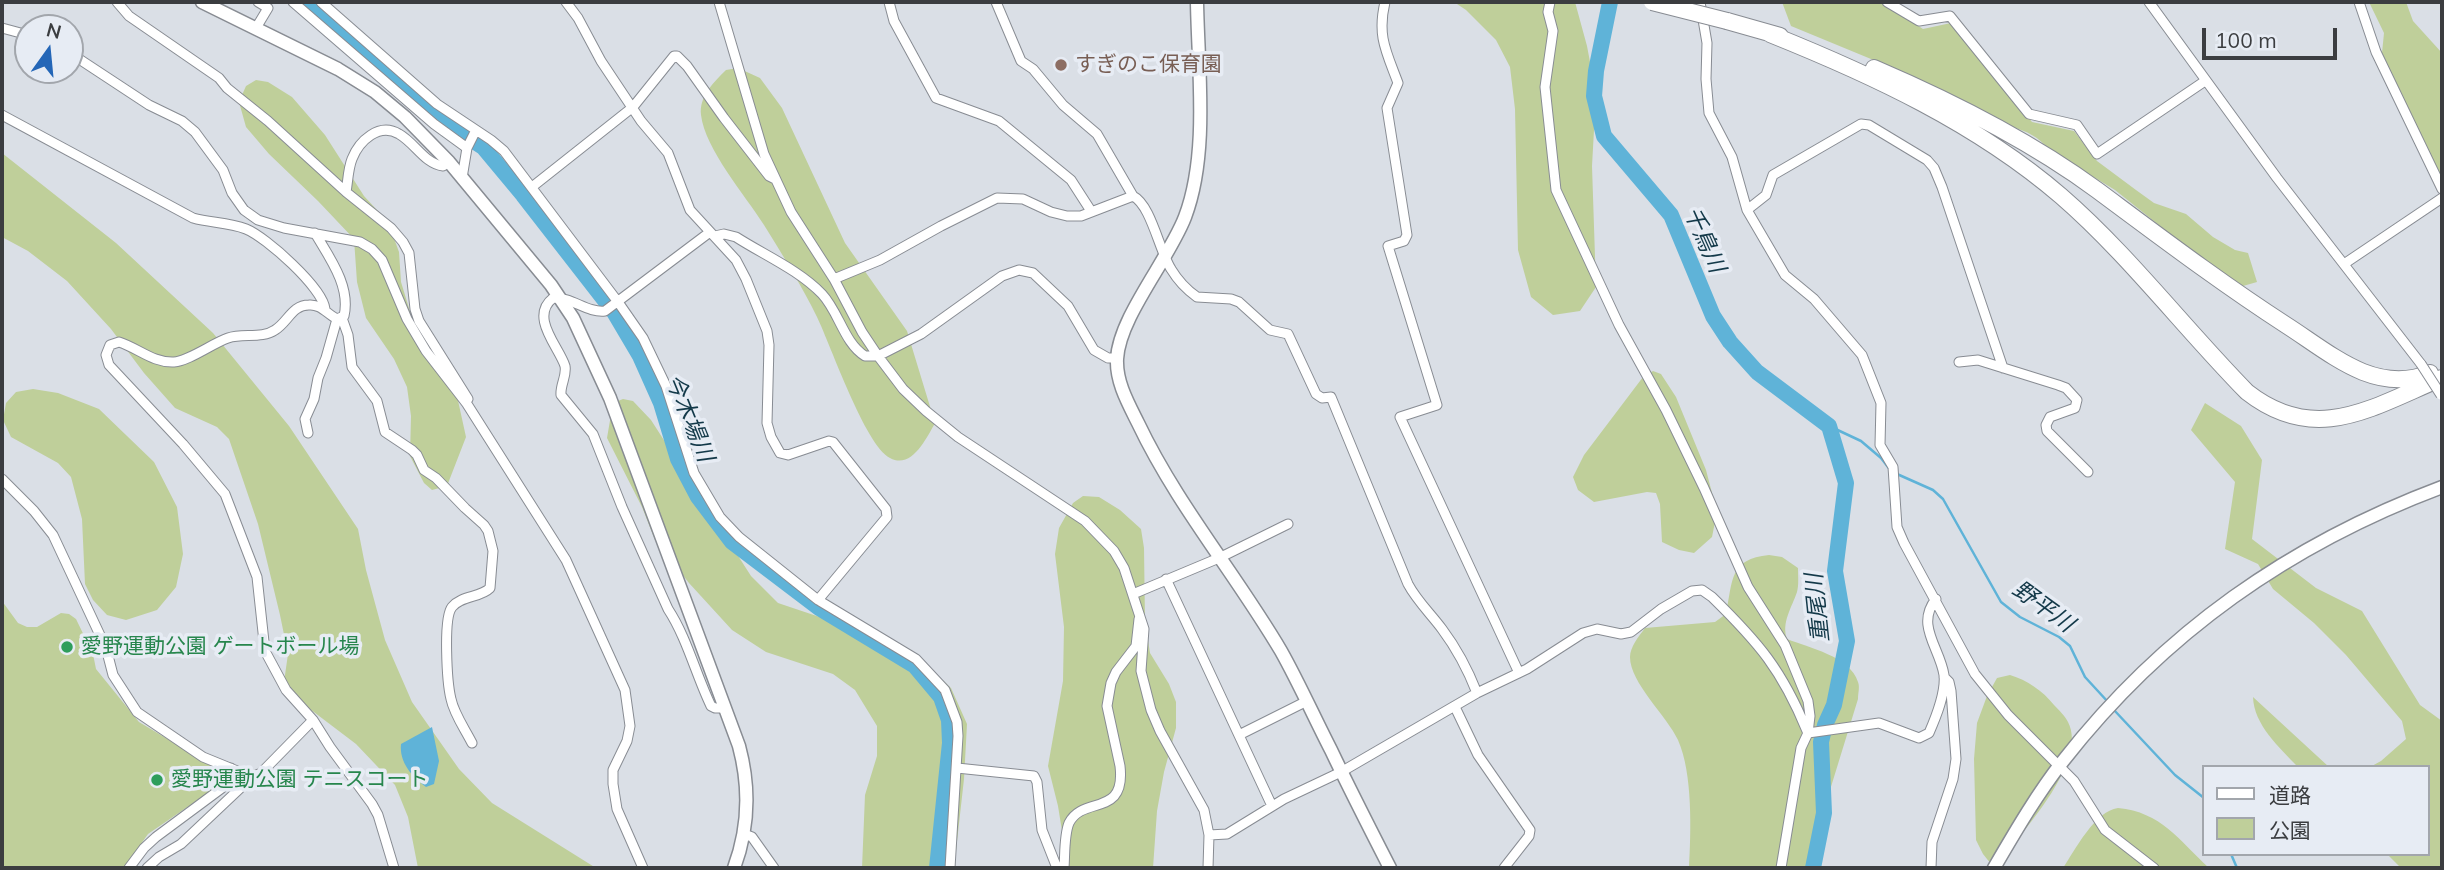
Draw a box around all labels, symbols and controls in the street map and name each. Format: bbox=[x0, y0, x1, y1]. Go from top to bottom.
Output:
north arrow bbox=[14, 14, 84, 84]
scale bar bbox=[2206, 14, 2341, 58]
text: N bbox=[44, 17, 64, 44]
text: 100 m bbox=[2215, 27, 2277, 53]
place label: すぎのこ保育園 bbox=[1075, 52, 1222, 78]
marker: すぎのこ保育園 bbox=[1053, 57, 1069, 73]
water label: 千鳥川 bbox=[1677, 203, 1731, 277]
water label: 今木場川 bbox=[659, 370, 719, 466]
water label: 重尾川 bbox=[1801, 572, 1835, 644]
water label: 野平川 bbox=[2007, 576, 2079, 638]
place label: 愛野運動公園 ゲートボール場 bbox=[81, 634, 359, 660]
marker: 愛野運動公園 ゲートボール場 bbox=[59, 639, 75, 655]
legend bbox=[2202, 765, 2430, 856]
place label: 愛野運動公園 テニスコート bbox=[171, 767, 428, 793]
marker: 愛野運動公園 テニスコート bbox=[149, 772, 165, 788]
text: 道路 bbox=[2269, 782, 2311, 808]
text: 公園 bbox=[2269, 817, 2311, 843]

